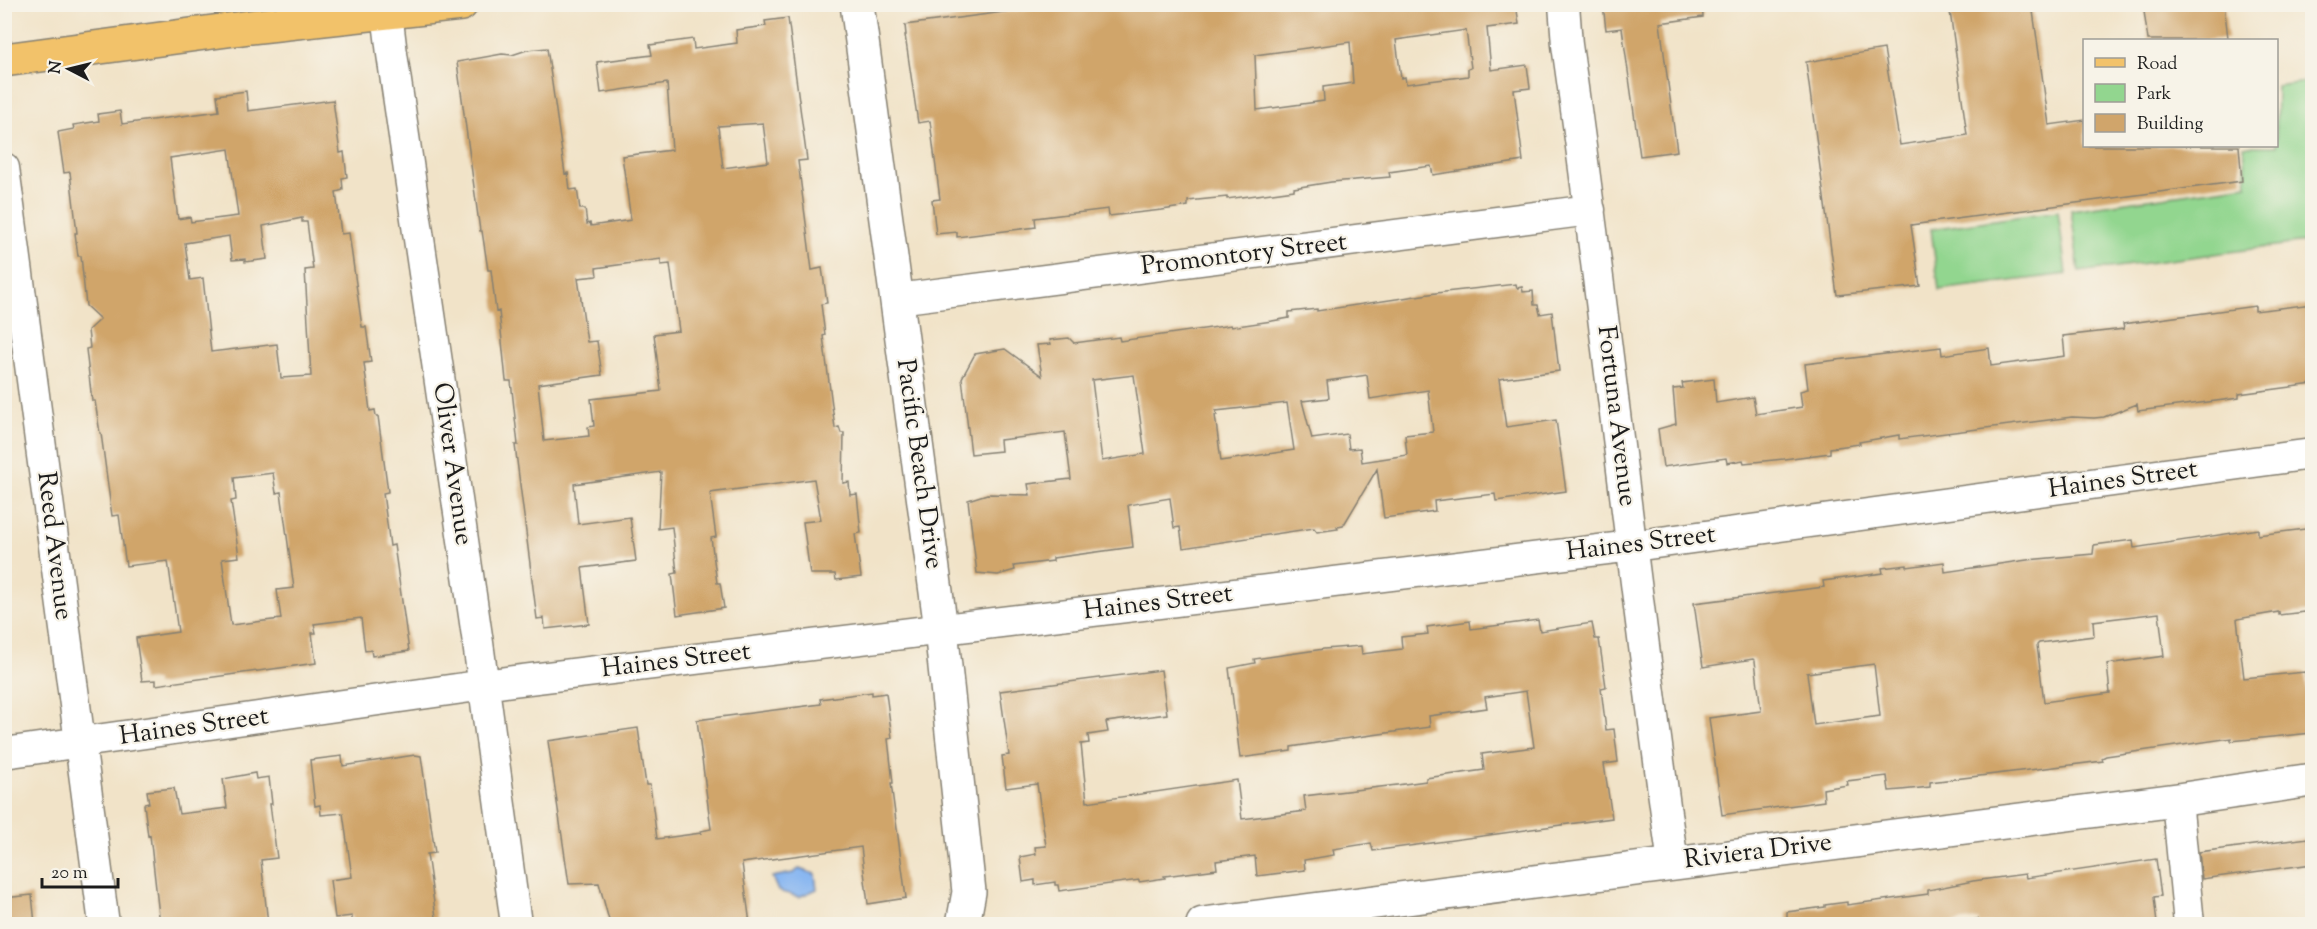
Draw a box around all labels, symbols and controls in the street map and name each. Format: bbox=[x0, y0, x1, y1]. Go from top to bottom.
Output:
north arrow bbox=[39, 39, 99, 99]
legend bbox=[2083, 39, 2278, 147]
text: Road bbox=[2137, 52, 2177, 78]
text: N bbox=[44, 60, 69, 75]
text: Park bbox=[2137, 82, 2172, 108]
text: Building bbox=[2137, 112, 2203, 138]
street label: Promontory Street bbox=[1139, 224, 1349, 286]
street label: Fortuna Avenue bbox=[1587, 324, 1645, 508]
street label: Pacific Beach Drive bbox=[886, 357, 952, 571]
street label: Oliver Avenue bbox=[422, 380, 482, 548]
street label: Haines Street bbox=[2046, 451, 2200, 509]
street label: Reed Avenue bbox=[27, 470, 81, 622]
street label: Haines Street bbox=[1564, 516, 1718, 572]
street label: Haines Street bbox=[1081, 575, 1235, 631]
street label: Haines Street bbox=[599, 633, 753, 689]
street label: Haines Street bbox=[117, 698, 271, 756]
street label: Riviera Drive bbox=[1682, 825, 1834, 879]
scale bar bbox=[42, 851, 118, 889]
text: 20 m bbox=[51, 861, 88, 887]

